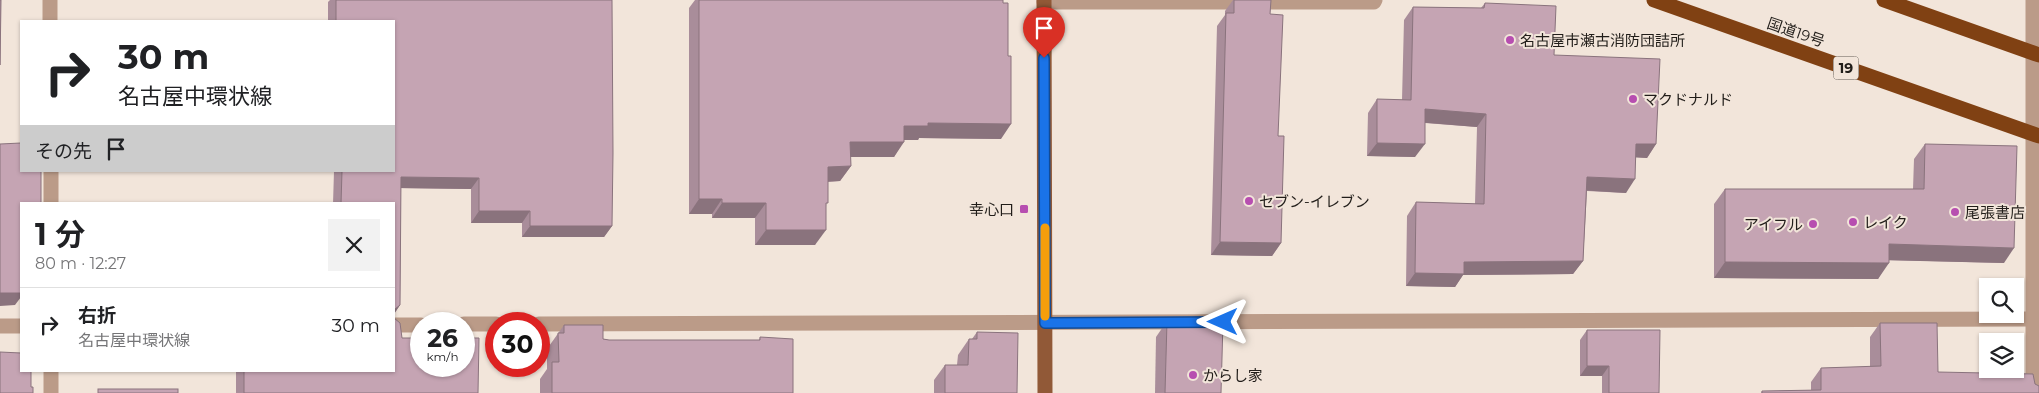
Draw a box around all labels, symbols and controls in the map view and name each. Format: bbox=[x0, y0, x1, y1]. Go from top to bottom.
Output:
pin bbox=[1023, 7, 1065, 58]
street label: 国道19号 bbox=[1765, 13, 1827, 51]
icon: arrive bbox=[1030, 14, 1058, 42]
place label: 名古屋市瀬古消防団詰所 bbox=[1520, 31, 1685, 50]
marker: 名古屋市瀬古消防団詰所 bbox=[1504, 34, 1516, 46]
text: 30 m bbox=[118, 35, 209, 78]
icon: right bbox=[35, 40, 100, 105]
road number: 19 bbox=[1834, 56, 1858, 80]
text: 名古屋中環状線 bbox=[118, 83, 272, 110]
place label: マクドナルド bbox=[1643, 90, 1733, 109]
marker: マクドナルド bbox=[1627, 93, 1639, 105]
icon: arrive bbox=[102, 135, 130, 163]
text: その先 bbox=[35, 140, 92, 163]
place label: セブン-イレブン bbox=[1259, 192, 1370, 211]
marker: セブン-イレブン bbox=[1243, 195, 1255, 207]
place label: 幸心口 bbox=[969, 200, 1014, 219]
marker: 幸心口 bbox=[1018, 203, 1030, 215]
place label: 尾張書店 bbox=[1965, 203, 2025, 222]
marker: 尾張書店 bbox=[1949, 206, 1961, 218]
place label: レイク bbox=[1863, 213, 1908, 232]
place label: アイフル bbox=[1744, 215, 1803, 234]
text: 1 分 bbox=[35, 216, 85, 253]
marker: レイク bbox=[1847, 216, 1859, 228]
marker: アイフル bbox=[1807, 218, 1819, 230]
button: close bbox=[328, 219, 380, 271]
text: 80 m · 12:27 bbox=[35, 254, 126, 273]
map controls bbox=[1979, 278, 2024, 378]
button: search bbox=[1979, 278, 2024, 323]
position arrow bbox=[1196, 295, 1248, 347]
text: 右折 bbox=[78, 304, 116, 327]
icon: right bbox=[35, 311, 63, 339]
speed limit sign: 30 bbox=[485, 312, 550, 377]
text: 30 m bbox=[332, 314, 380, 337]
text: 26 bbox=[427, 323, 458, 353]
text: 名古屋中環状線 bbox=[78, 331, 190, 350]
button: layers bbox=[1979, 333, 2024, 378]
text: km/h bbox=[426, 349, 459, 364]
place label: からし家 bbox=[1203, 366, 1263, 385]
marker: からし家 bbox=[1187, 369, 1199, 381]

